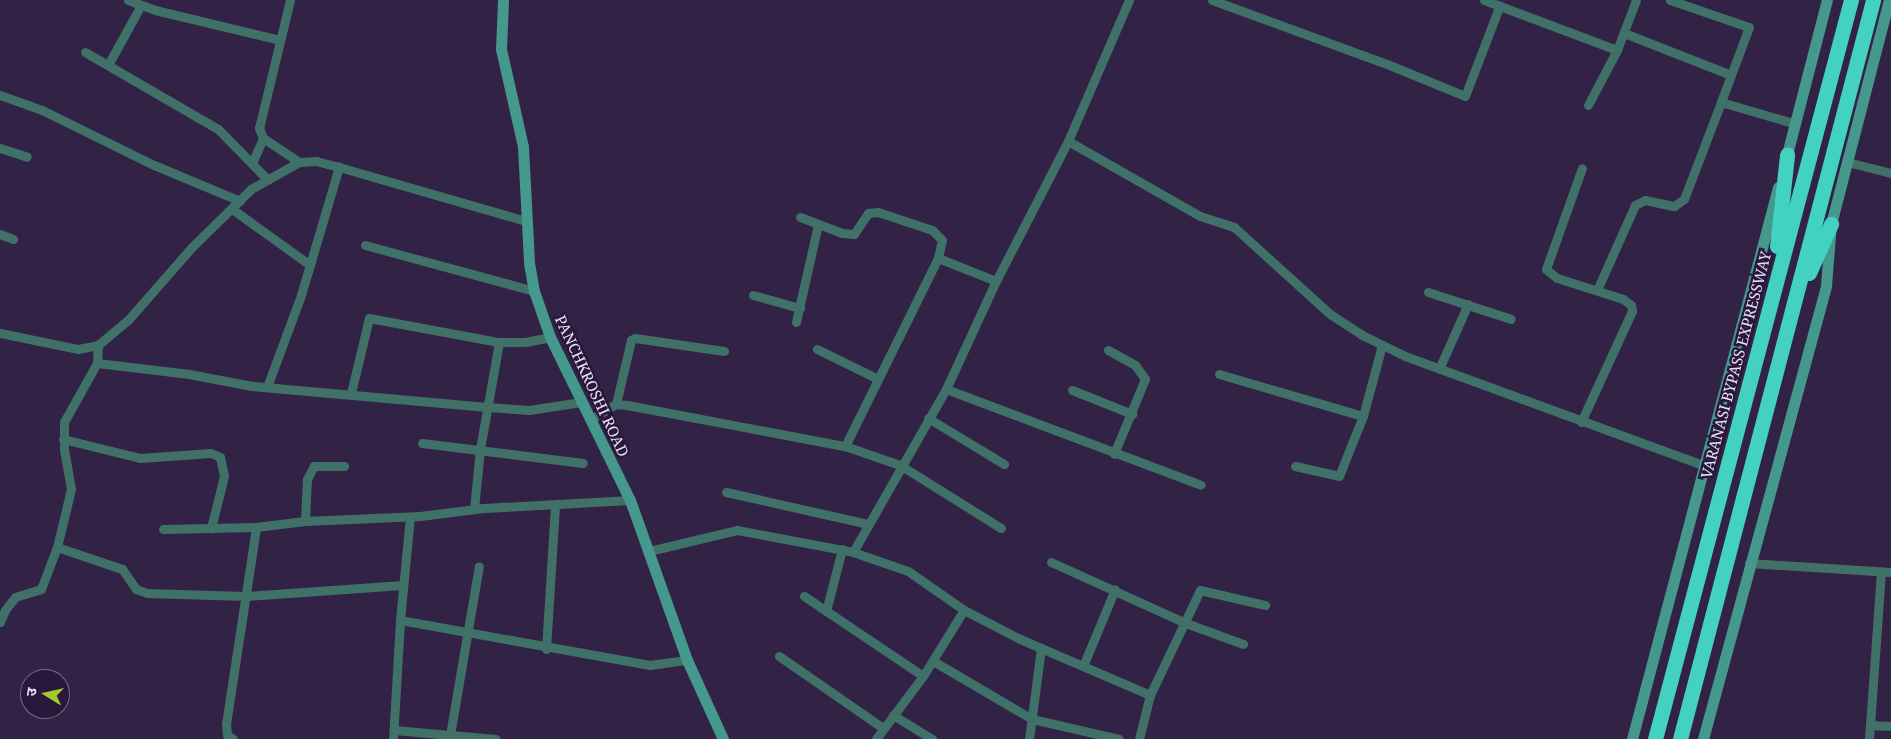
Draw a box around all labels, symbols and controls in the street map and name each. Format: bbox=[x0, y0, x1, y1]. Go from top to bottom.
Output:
street label: VARANASI BYPASS EXPRESSWAY bbox=[1697, 250, 1775, 480]
street label: PANCHKROSHI ROAD bbox=[551, 312, 633, 460]
north arrow bbox=[20, 669, 70, 719]
text: उ bbox=[21, 686, 41, 697]

